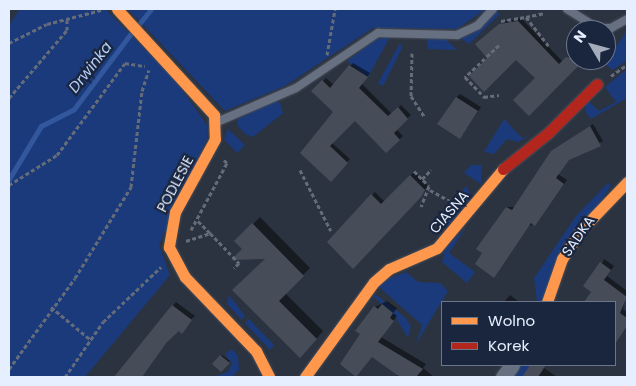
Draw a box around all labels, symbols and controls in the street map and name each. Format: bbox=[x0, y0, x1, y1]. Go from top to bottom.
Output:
north arrow bbox=[566, 20, 616, 70]
text: N bbox=[569, 26, 591, 47]
water label: Drwinka bbox=[65, 38, 115, 96]
street label: PODLESIE bbox=[153, 153, 197, 215]
street label: CIASNA bbox=[426, 187, 472, 237]
street label: SADKA bbox=[558, 213, 598, 259]
legend bbox=[441, 301, 616, 366]
text: Wolno bbox=[488, 310, 535, 331]
text: Korek bbox=[488, 335, 529, 356]

